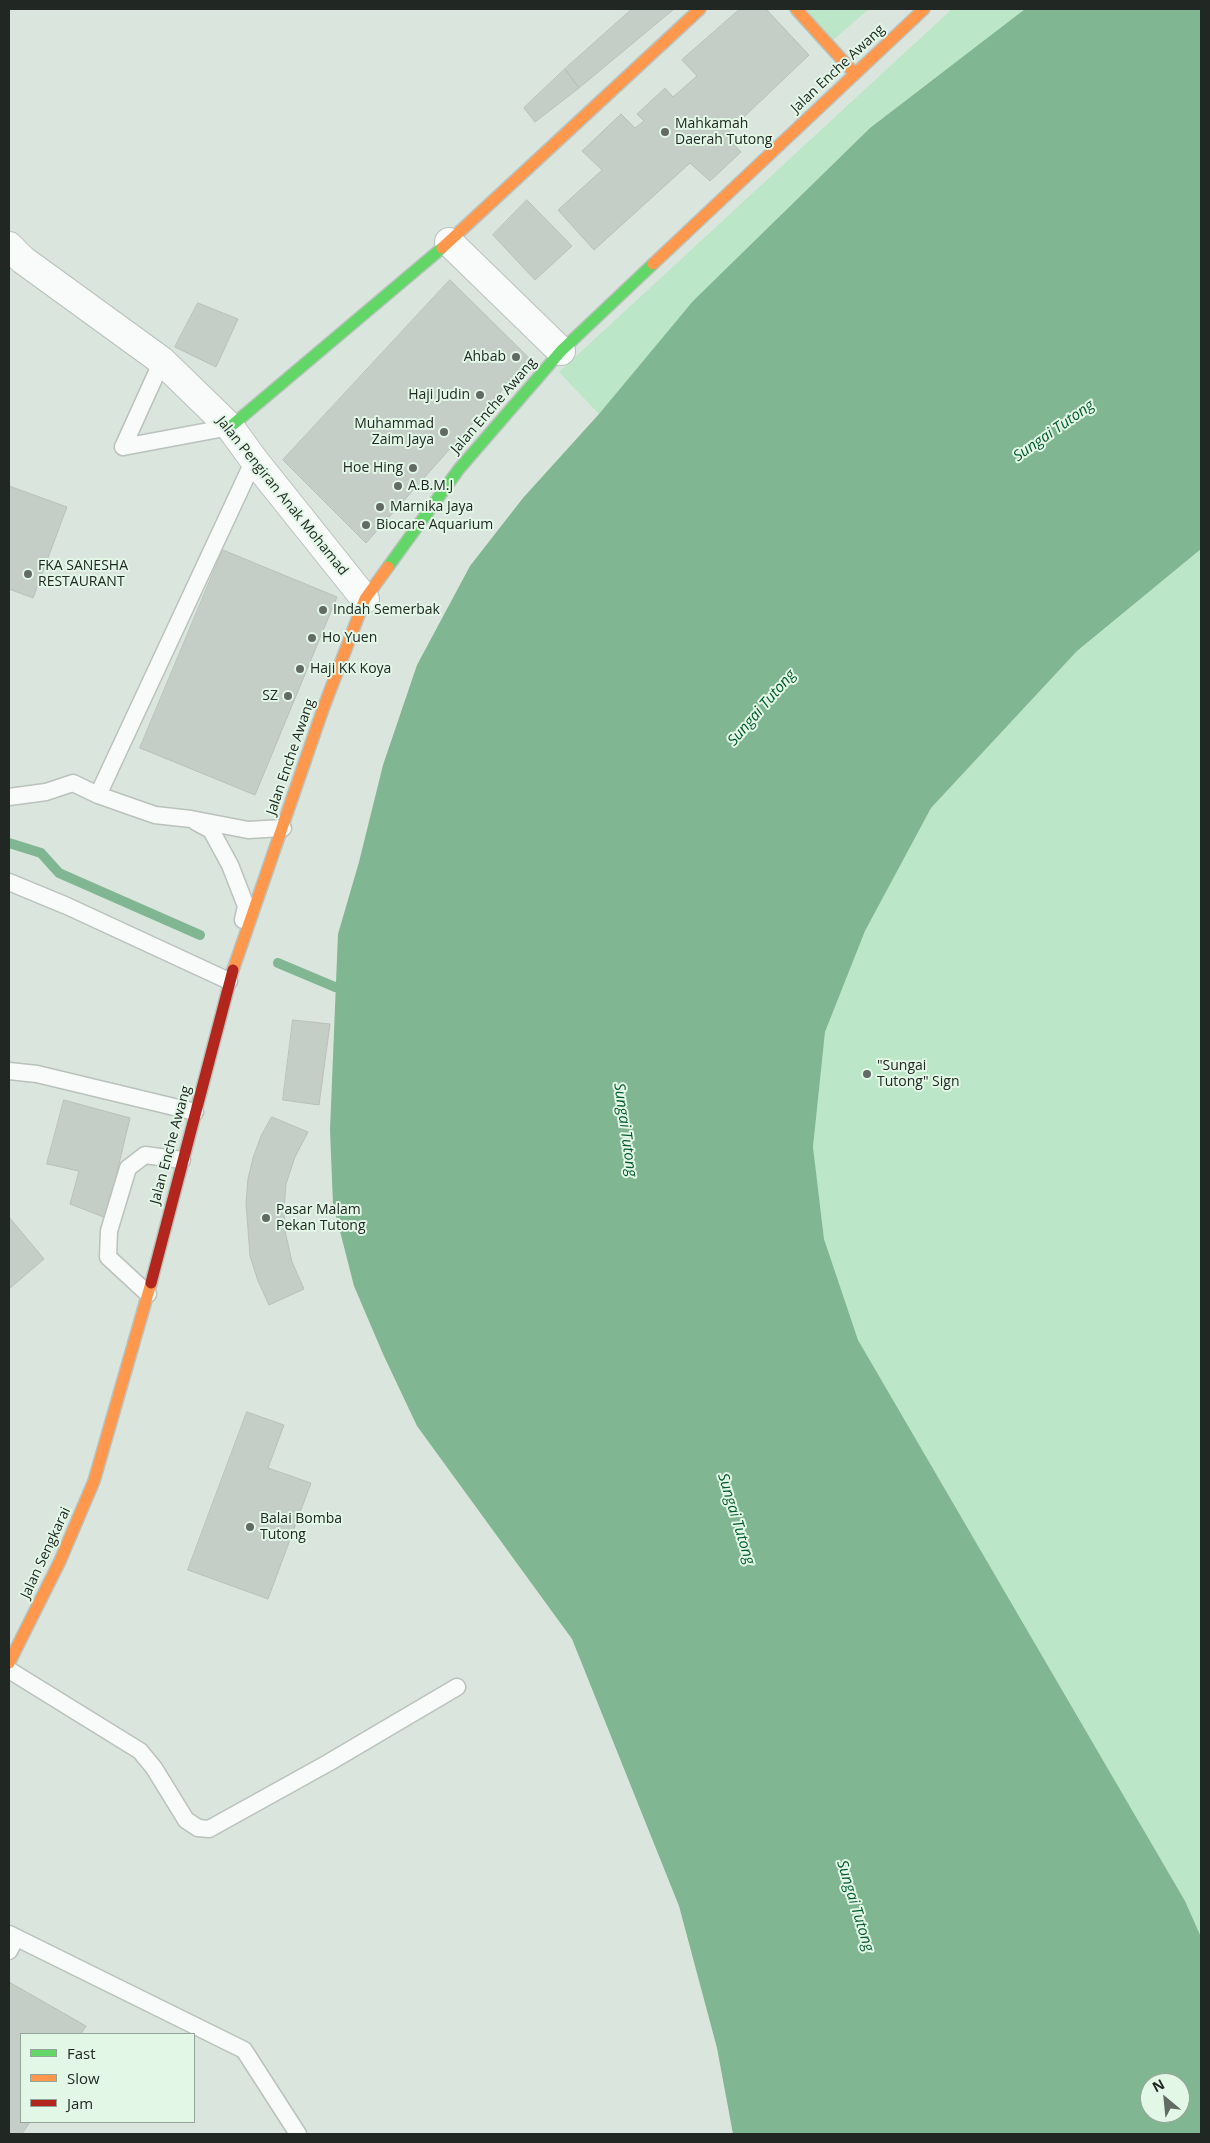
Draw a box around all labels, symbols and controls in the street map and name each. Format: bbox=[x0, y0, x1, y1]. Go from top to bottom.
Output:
street label: Jalan Enche Awang bbox=[788, 21, 888, 117]
place label: Mahkamah Daerah Tutong bbox=[675, 116, 772, 148]
marker: Mahkamah Daerah Tutong bbox=[659, 126, 671, 138]
place label: Ahbab bbox=[464, 349, 506, 365]
marker: Ahbab bbox=[510, 351, 522, 363]
street label: Jalan Enche Awang bbox=[448, 354, 540, 458]
place label: Haji Judin bbox=[408, 387, 470, 403]
marker: Haji Judin bbox=[474, 389, 486, 401]
water label: Sungai Tutong bbox=[1010, 396, 1098, 466]
street label: Jalan Pengiran Anak Mohamad bbox=[213, 413, 351, 579]
place label: Muhammad Zaim Jaya bbox=[354, 416, 434, 448]
marker: Muhammad Zaim Jaya bbox=[438, 426, 450, 438]
place label: Hoe Hing bbox=[343, 460, 403, 476]
marker: Hoe Hing bbox=[407, 462, 419, 474]
place label: A.B.M.J bbox=[408, 478, 453, 494]
marker: A.B.M.J bbox=[392, 480, 404, 492]
place label: Marnika Jaya bbox=[390, 499, 473, 515]
marker: Marnika Jaya bbox=[374, 501, 386, 513]
place label: Biocare Aquarium bbox=[376, 517, 493, 533]
marker: Biocare Aquarium bbox=[360, 519, 372, 531]
place label: FKA SANESHA RESTAURANT bbox=[38, 558, 128, 590]
marker: FKA SANESHA RESTAURANT bbox=[22, 568, 34, 580]
place label: Indah Semerbak bbox=[333, 602, 440, 618]
marker: Indah Semerbak bbox=[317, 604, 329, 616]
place label: Ho Yuen bbox=[322, 630, 377, 646]
marker: Ho Yuen bbox=[306, 632, 318, 644]
place label: Haji KK Koya bbox=[310, 661, 391, 677]
marker: Haji KK Koya bbox=[294, 663, 306, 675]
water label: Sungai Tutong bbox=[724, 666, 800, 750]
place label: SZ bbox=[262, 688, 278, 704]
marker: SZ bbox=[282, 690, 294, 702]
street label: Jalan Enche Awang bbox=[263, 697, 319, 817]
place label: "Sungai Tutong" Sign bbox=[877, 1058, 960, 1090]
marker: "Sungai Tutong" Sign bbox=[861, 1068, 873, 1080]
water label: Sungai Tutong bbox=[609, 1082, 641, 1178]
street label: Jalan Enche Awang bbox=[147, 1084, 195, 1206]
place label: Pasar Malam Pekan Tutong bbox=[276, 1202, 366, 1234]
marker: Pasar Malam Pekan Tutong bbox=[260, 1212, 272, 1224]
water label: Sungai Tutong bbox=[714, 1471, 758, 1567]
street label: Jalan Sengkarai bbox=[17, 1505, 75, 1601]
place label: Balai Bomba Tutong bbox=[260, 1511, 342, 1544]
marker: Balai Bomba Tutong bbox=[244, 1521, 256, 1533]
water label: Sungai Tutong bbox=[833, 1858, 877, 1954]
legend bbox=[20, 2033, 195, 2123]
text: Fast bbox=[67, 2043, 96, 2063]
text: Slow bbox=[67, 2068, 100, 2088]
north arrow bbox=[1140, 2073, 1190, 2123]
text: N bbox=[1149, 2074, 1168, 2096]
text: Jam bbox=[67, 2093, 93, 2113]

